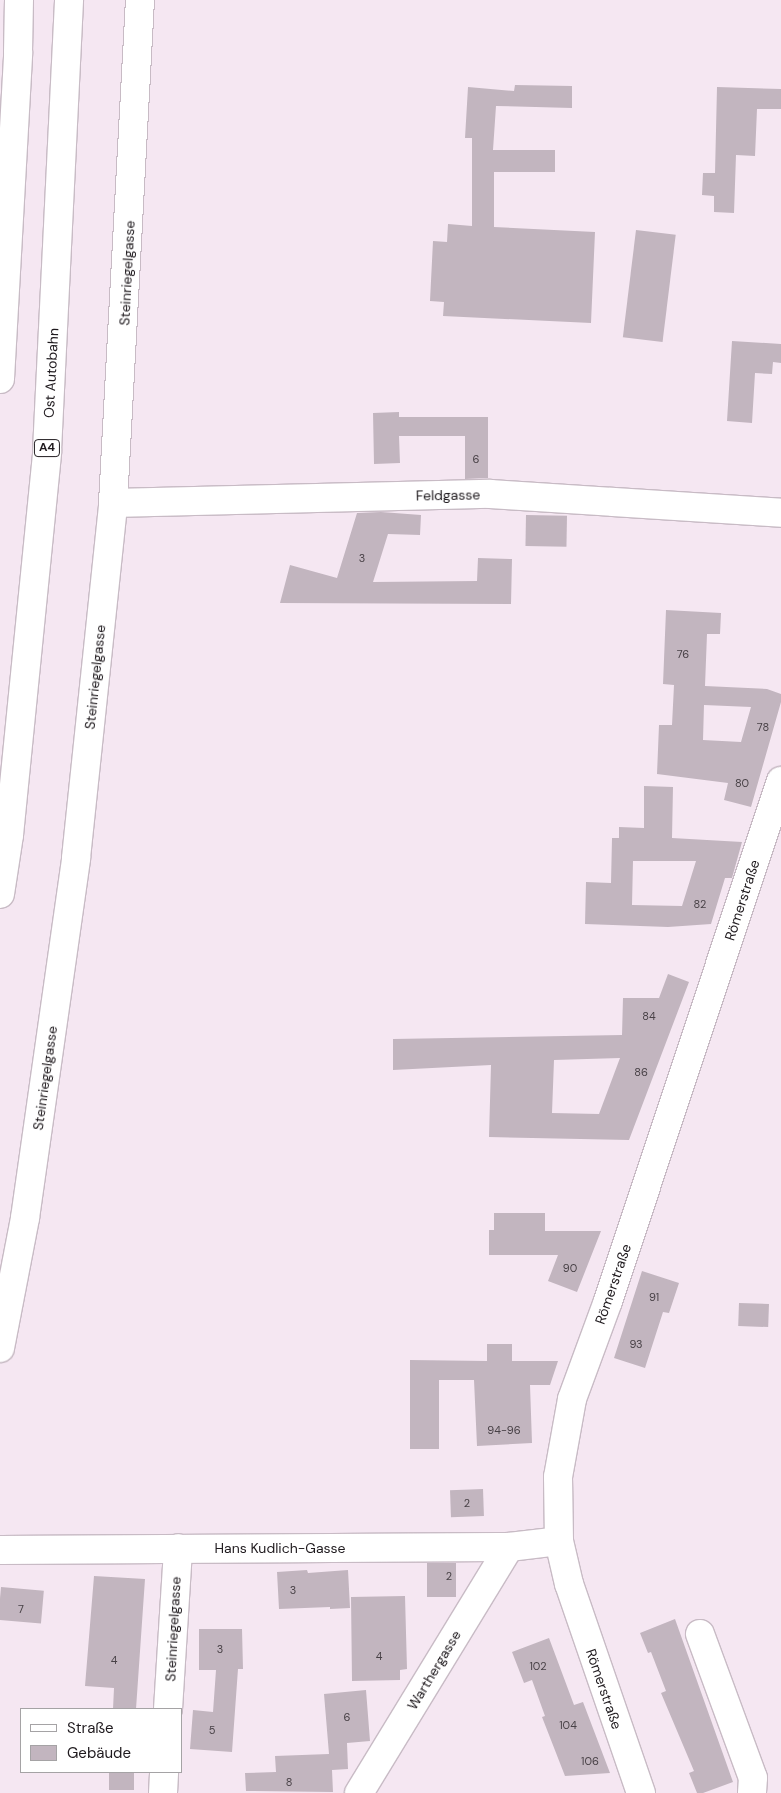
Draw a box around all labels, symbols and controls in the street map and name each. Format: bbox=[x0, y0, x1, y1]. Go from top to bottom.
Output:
street label: Steinriegelgasse bbox=[116, 220, 138, 326]
street label: Ost Autobahn bbox=[40, 328, 62, 418]
road number: A4 bbox=[33, 438, 61, 458]
house number: 6 bbox=[473, 452, 479, 466]
street label: Feldgasse bbox=[416, 486, 480, 504]
house number: 3 bbox=[359, 551, 365, 565]
street label: Steinriegelgasse bbox=[81, 624, 109, 730]
house number: 76 bbox=[677, 647, 689, 661]
house number: 78 bbox=[757, 720, 769, 734]
house number: 80 bbox=[735, 776, 749, 790]
street label: Römerstraße bbox=[721, 858, 763, 942]
house number: 82 bbox=[694, 897, 706, 911]
house number: 84 bbox=[642, 1009, 656, 1023]
street label: Steinriegelgasse bbox=[29, 1025, 61, 1131]
house number: 86 bbox=[634, 1065, 648, 1079]
street label: Römerstraße bbox=[591, 1242, 635, 1326]
house number: 90 bbox=[563, 1261, 577, 1275]
house number: 91 bbox=[649, 1290, 659, 1304]
house number: 93 bbox=[629, 1337, 643, 1351]
house number: 94-96 bbox=[487, 1423, 521, 1437]
house number: 2 bbox=[464, 1496, 470, 1510]
street label: Hans Kudlich-Gasse bbox=[214, 1540, 346, 1556]
house number: 2 bbox=[446, 1569, 452, 1583]
street label: Steinriegelgasse bbox=[162, 1576, 184, 1682]
house number: 3 bbox=[290, 1583, 296, 1597]
house number: 7 bbox=[18, 1602, 24, 1616]
street label: Warthergasse bbox=[404, 1627, 464, 1713]
house number: 3 bbox=[217, 1642, 223, 1656]
street label: Römerstraße bbox=[582, 1647, 626, 1731]
house number: 4 bbox=[376, 1649, 382, 1663]
house number: 4 bbox=[111, 1653, 117, 1667]
house number: 102 bbox=[529, 1659, 547, 1673]
legend bbox=[20, 1708, 182, 1773]
house number: 6 bbox=[344, 1710, 350, 1724]
text: Straße bbox=[67, 1718, 114, 1738]
house number: 104 bbox=[559, 1718, 577, 1732]
house number: 5 bbox=[209, 1723, 215, 1737]
text: Gebäude bbox=[67, 1743, 131, 1763]
house number: 106 bbox=[581, 1754, 599, 1768]
house number: 8 bbox=[286, 1775, 292, 1789]

